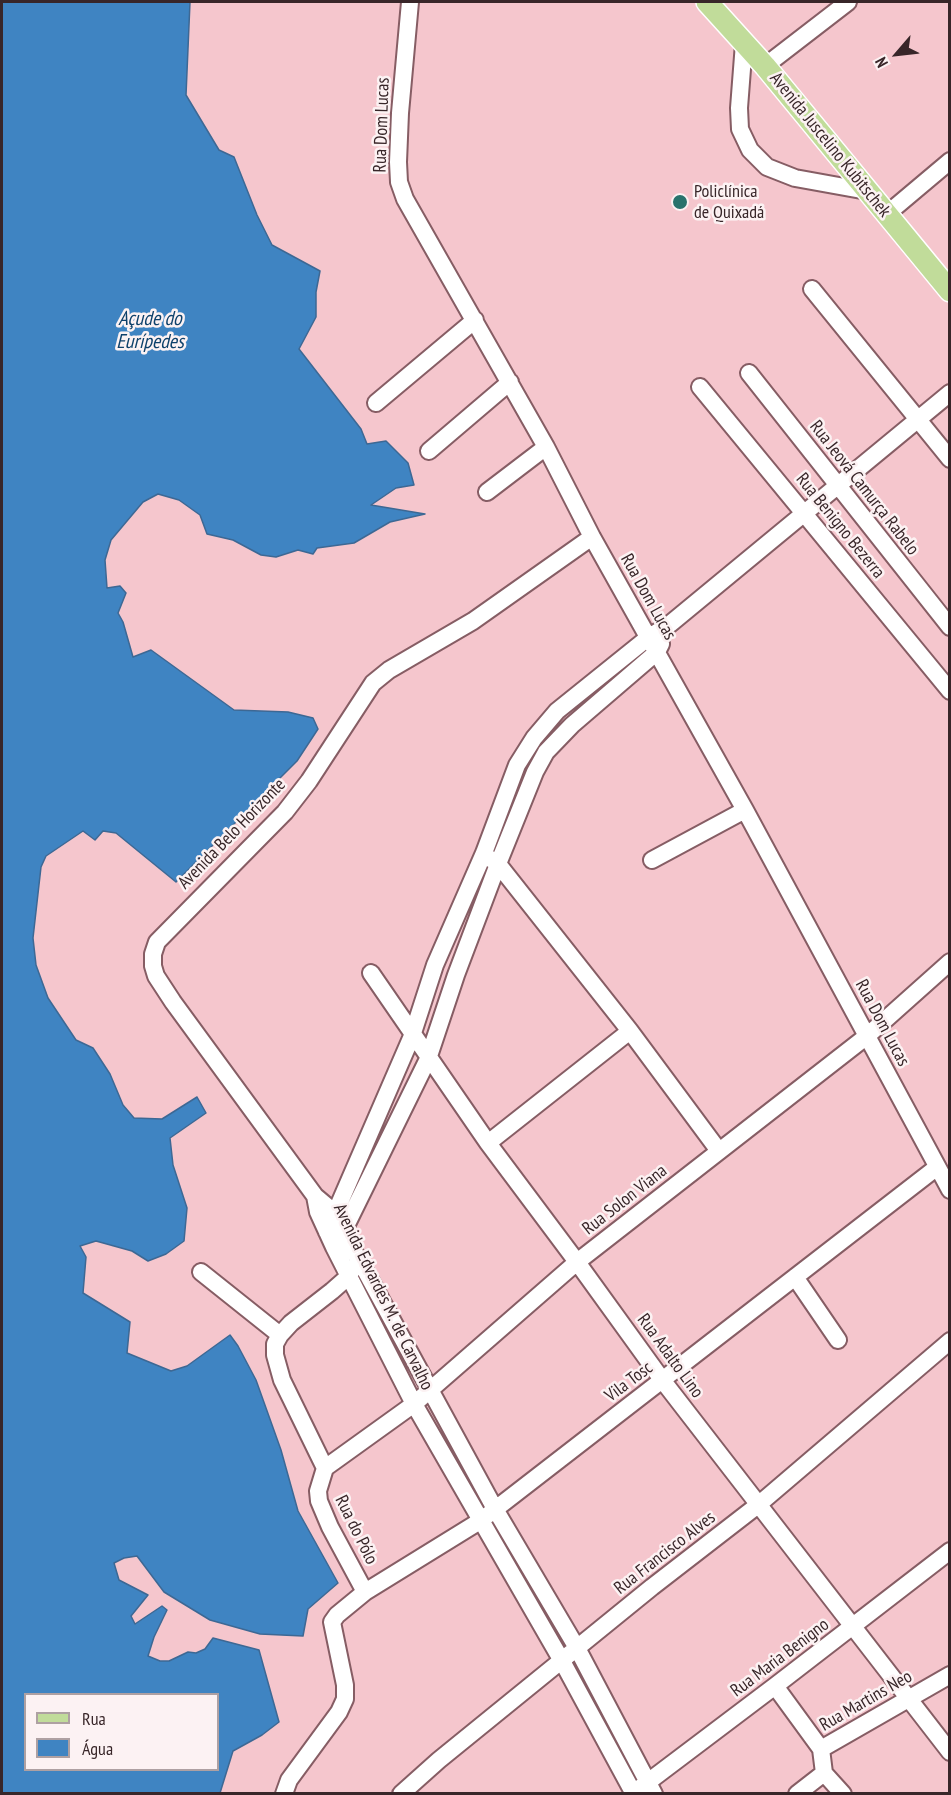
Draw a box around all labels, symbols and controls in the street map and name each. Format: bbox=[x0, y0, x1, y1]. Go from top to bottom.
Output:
north arrow bbox=[867, 24, 927, 84]
text: N bbox=[870, 54, 892, 71]
street label: Avenida Juscelino Kubitschek bbox=[765, 68, 895, 222]
street label: Rua Dom Lucas bbox=[370, 77, 394, 173]
place label: Policlínica de Quixadá bbox=[694, 181, 764, 224]
marker: Policlínica de Quixadá bbox=[671, 193, 689, 211]
water label: Açude do Eurípedes bbox=[116, 307, 184, 354]
street label: Rua Jeová Camurça Rabelo bbox=[805, 416, 923, 560]
street label: Rua Benigno Bezerra bbox=[791, 469, 889, 583]
street label: Rua Dom Lucas bbox=[616, 550, 680, 644]
street label: Avenida Belo Horizonte bbox=[174, 774, 290, 894]
street label: Rua Dom Lucas bbox=[850, 976, 914, 1070]
street label: Rua Solon Viana bbox=[578, 1160, 672, 1240]
street label: Avenida Edvardes M. de Carvalho bbox=[328, 1200, 438, 1394]
street label: Rua Adalto Lino bbox=[632, 1310, 708, 1402]
street label: Vila Tosc bbox=[601, 1357, 657, 1407]
street label: Rua do Pólo bbox=[330, 1492, 382, 1568]
street label: Rua Francisco Alves bbox=[610, 1507, 720, 1599]
street label: Rua Maria Benigno bbox=[727, 1614, 833, 1702]
street label: Rua Martins Neo bbox=[816, 1666, 916, 1736]
legend bbox=[24, 1693, 219, 1771]
text: Rua bbox=[82, 1707, 106, 1730]
text: Água bbox=[82, 1737, 113, 1760]

